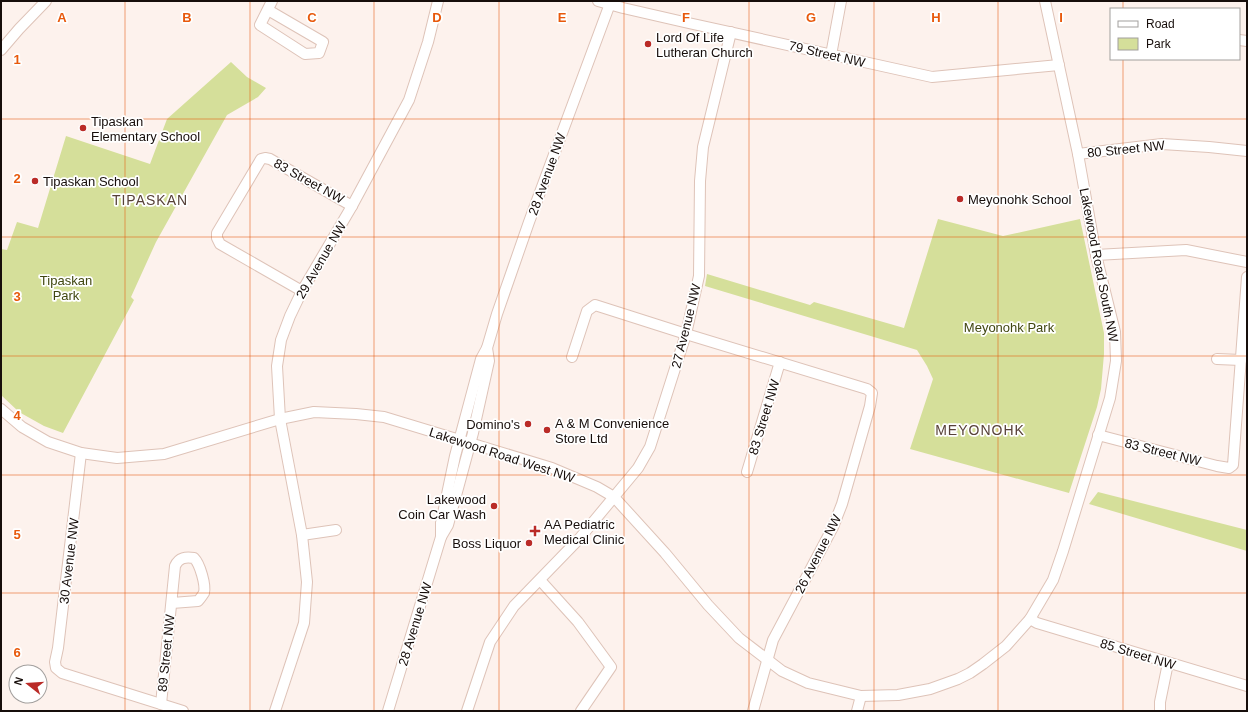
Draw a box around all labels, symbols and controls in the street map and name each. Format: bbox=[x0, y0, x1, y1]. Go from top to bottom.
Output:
legend bbox=[1110, 8, 1240, 60]
text: A bbox=[57, 10, 67, 25]
text: B bbox=[182, 10, 192, 25]
text: C bbox=[307, 10, 317, 25]
text: D bbox=[432, 10, 442, 25]
text: E bbox=[558, 10, 567, 25]
text: F bbox=[682, 10, 690, 25]
text: G bbox=[806, 10, 816, 25]
text: H bbox=[931, 10, 941, 25]
text: I bbox=[1059, 10, 1063, 25]
text: Road bbox=[1146, 17, 1175, 31]
place label: Lord Of Life Lutheran Church bbox=[656, 30, 753, 60]
text: Park bbox=[1146, 37, 1172, 51]
street label: 79 Street NW bbox=[787, 38, 867, 70]
marker: Lord Of Life Lutheran Church bbox=[643, 39, 653, 49]
text: 1 bbox=[13, 52, 21, 67]
place label: Tipaskan Elementary School bbox=[91, 114, 200, 144]
marker: Tipaskan Elementary School bbox=[78, 123, 88, 133]
street label: 28 Avenue NW bbox=[525, 130, 569, 217]
street label: 80 Street NW bbox=[1086, 137, 1166, 161]
street label: 83 Street NW bbox=[271, 156, 347, 207]
text: 2 bbox=[13, 171, 21, 186]
place label: Tipaskan School bbox=[43, 174, 139, 189]
marker: Tipaskan School bbox=[30, 176, 40, 186]
street label: Lakewood Road South NW bbox=[1077, 187, 1121, 344]
district label: TIPASKAN bbox=[112, 192, 188, 208]
place label: Meyonohk School bbox=[968, 192, 1071, 207]
marker: Meyonohk School bbox=[955, 194, 965, 204]
street label: 29 Avenue NW bbox=[293, 218, 349, 301]
park label: Tipaskan Park bbox=[40, 273, 92, 303]
street label: 27 Avenue NW bbox=[668, 282, 704, 370]
text: 3 bbox=[13, 289, 21, 304]
park label: Meyonohk Park bbox=[964, 320, 1055, 335]
street label: 83 Street NW bbox=[745, 377, 783, 457]
text: 4 bbox=[13, 408, 21, 423]
place label: A & M Convenience Store Ltd bbox=[555, 416, 669, 446]
place label: Domino's bbox=[466, 417, 520, 432]
marker: Domino's bbox=[523, 419, 533, 429]
district label: MEYONOHK bbox=[935, 422, 1025, 438]
street label: Lakewood Road West NW bbox=[427, 424, 577, 486]
marker: A & M Convenience Store Ltd bbox=[542, 425, 552, 435]
street label: 83 Street NW bbox=[1123, 435, 1203, 469]
place label: Lakewood Coin Car Wash bbox=[398, 492, 486, 522]
marker: Lakewood Coin Car Wash bbox=[489, 501, 499, 511]
street label: 26 Avenue NW bbox=[792, 511, 845, 596]
street label: 30 Avenue NW bbox=[56, 516, 82, 605]
place label: AA Pediatric Medical Clinic bbox=[544, 517, 625, 547]
marker: AA Pediatric Medical Clinic bbox=[529, 525, 541, 537]
text: 5 bbox=[13, 527, 21, 542]
place label: Boss Liquor bbox=[452, 536, 522, 551]
marker: Boss Liquor bbox=[524, 538, 534, 548]
street label: 28 Avenue NW bbox=[395, 580, 435, 668]
street label: 89 Street NW bbox=[154, 613, 178, 693]
street label: 85 Street NW bbox=[1098, 635, 1178, 673]
text: 6 bbox=[13, 645, 21, 660]
north arrow bbox=[8, 664, 48, 704]
text: N bbox=[12, 675, 25, 687]

